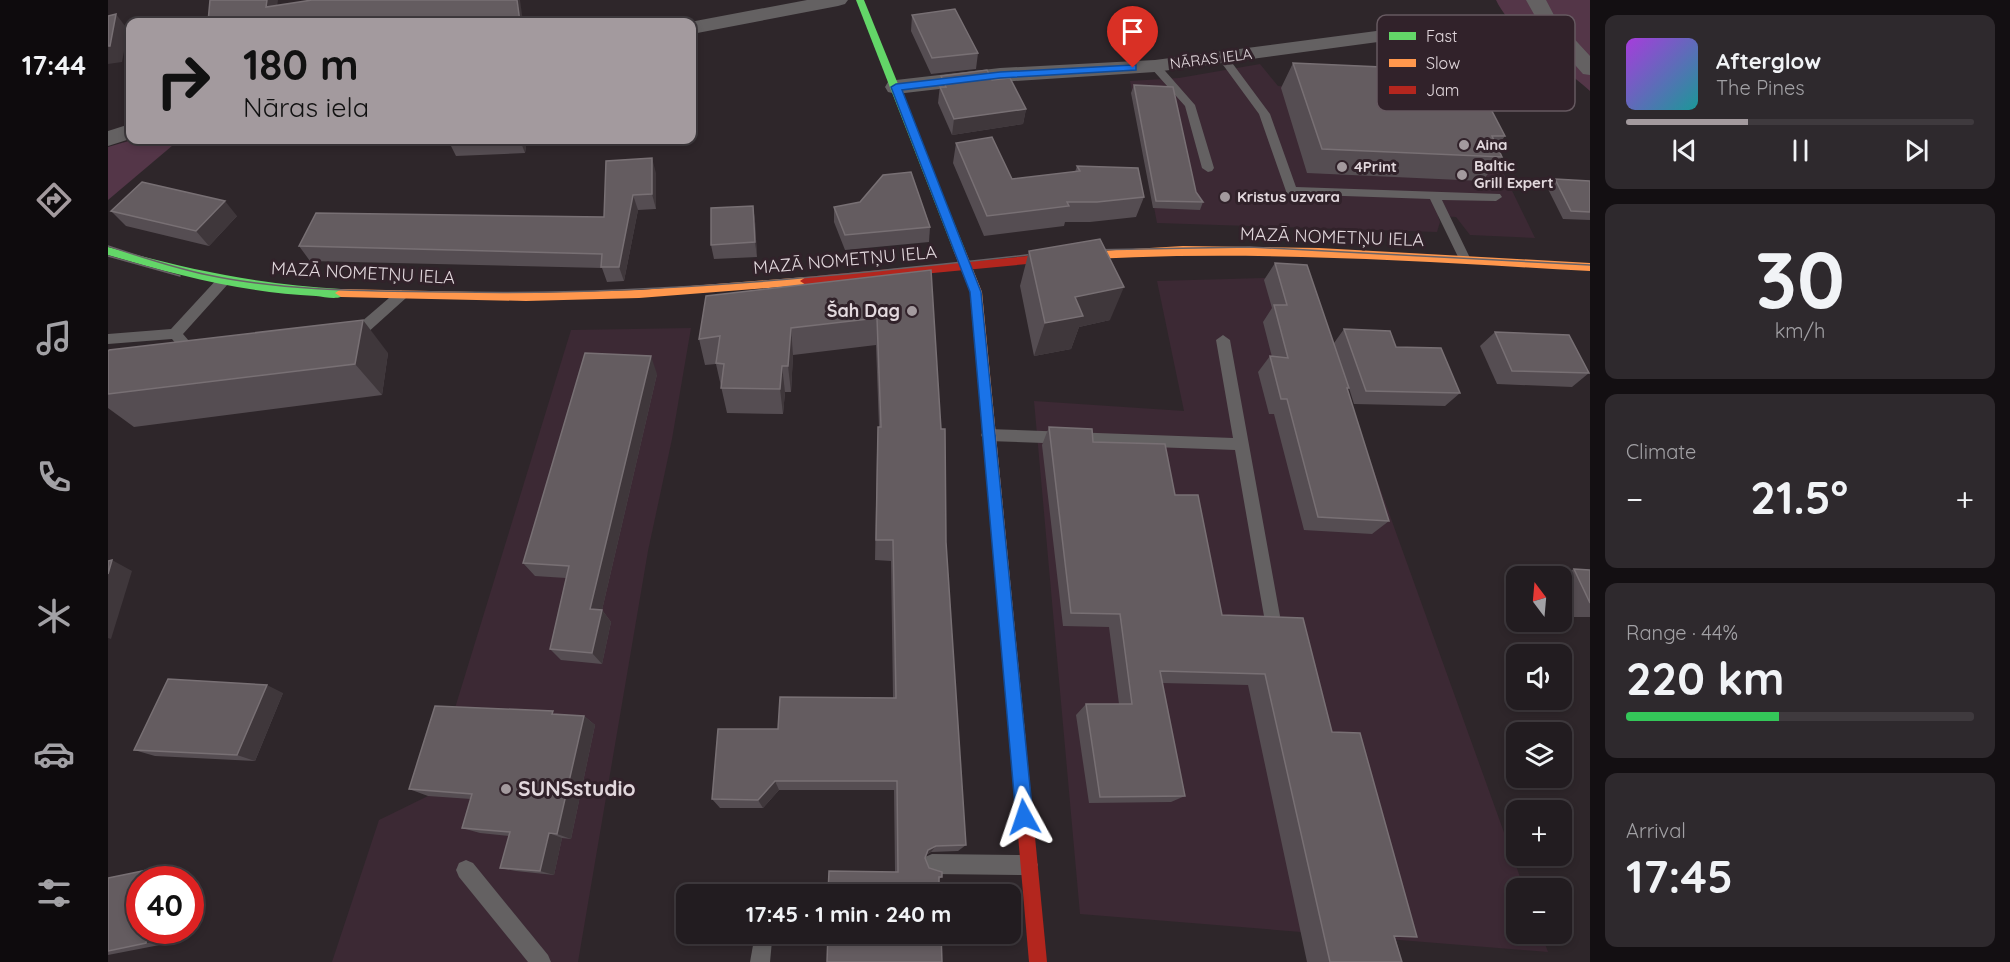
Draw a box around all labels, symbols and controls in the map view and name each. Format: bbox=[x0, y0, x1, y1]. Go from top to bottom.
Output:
pin bbox=[1107, 6, 1158, 68]
icon: arrive bbox=[1116, 15, 1149, 48]
legend bbox=[1377, 15, 1575, 111]
text: Fast bbox=[1426, 26, 1457, 46]
text: 180 m bbox=[243, 38, 359, 91]
icon: right bbox=[144, 42, 222, 120]
street label: NĀRAS IELA bbox=[1169, 44, 1254, 73]
text: Afterglow bbox=[1716, 47, 1821, 75]
text: 17:44 bbox=[22, 48, 86, 82]
text: Slow bbox=[1426, 53, 1460, 73]
text: The Pines bbox=[1716, 75, 1805, 100]
text: Jam bbox=[1426, 80, 1459, 100]
text: Nāras iela bbox=[243, 90, 369, 124]
icon: previous bbox=[1668, 134, 1701, 167]
icon: pause bbox=[1784, 134, 1817, 167]
icon: next bbox=[1900, 134, 1933, 167]
place label: Aina bbox=[1476, 135, 1508, 154]
marker: Aina bbox=[1457, 138, 1471, 152]
place label: Baltic Grill Expert bbox=[1474, 156, 1554, 192]
place label: 4Print bbox=[1354, 157, 1397, 176]
marker: 4Print bbox=[1335, 160, 1349, 174]
marker: Baltic Grill Expert bbox=[1455, 168, 1469, 182]
icon: directions bbox=[33, 179, 75, 221]
place label: Kristus uzvara bbox=[1237, 187, 1340, 206]
marker: Kristus uzvara bbox=[1218, 190, 1232, 204]
street label: MAZĀ NOMETŅU IELA bbox=[1239, 222, 1425, 251]
text: 30 bbox=[1755, 230, 1845, 328]
street label: MAZĀ NOMETŅU IELA bbox=[752, 240, 938, 279]
street label: MAZĀ NOMETŅU IELA bbox=[270, 256, 456, 289]
place label: Šah Dag bbox=[827, 299, 900, 322]
marker: Šah Dag bbox=[905, 304, 919, 318]
icon: music bbox=[33, 317, 75, 359]
text: km/h bbox=[1775, 318, 1825, 343]
text: Climate bbox=[1626, 439, 1696, 464]
icon: phone bbox=[33, 456, 75, 498]
text: 21.5° bbox=[1750, 469, 1848, 525]
text: − bbox=[1626, 478, 1643, 519]
text: + bbox=[1955, 478, 1974, 519]
north arrow bbox=[1506, 566, 1572, 632]
map controls bbox=[1506, 566, 1572, 944]
icon: climate bbox=[33, 595, 75, 637]
text: Range · 44% bbox=[1626, 620, 1738, 645]
button: sound bbox=[1506, 644, 1572, 710]
text: 220 km bbox=[1626, 650, 1785, 706]
button: layers bbox=[1506, 722, 1572, 788]
icon: car bbox=[33, 733, 75, 775]
place label: SUNSstudio bbox=[518, 775, 636, 801]
marker: SUNSstudio bbox=[499, 782, 513, 796]
position arrow bbox=[992, 785, 1056, 849]
button: + bbox=[1506, 800, 1572, 866]
text: Arrival bbox=[1626, 818, 1686, 843]
text: 17:45 bbox=[1626, 848, 1733, 904]
speed limit sign: 40 bbox=[126, 866, 204, 944]
icon: filters bbox=[33, 872, 75, 914]
button: − bbox=[1506, 878, 1572, 944]
text: 17:45 · 1 min · 240 m bbox=[746, 900, 951, 928]

